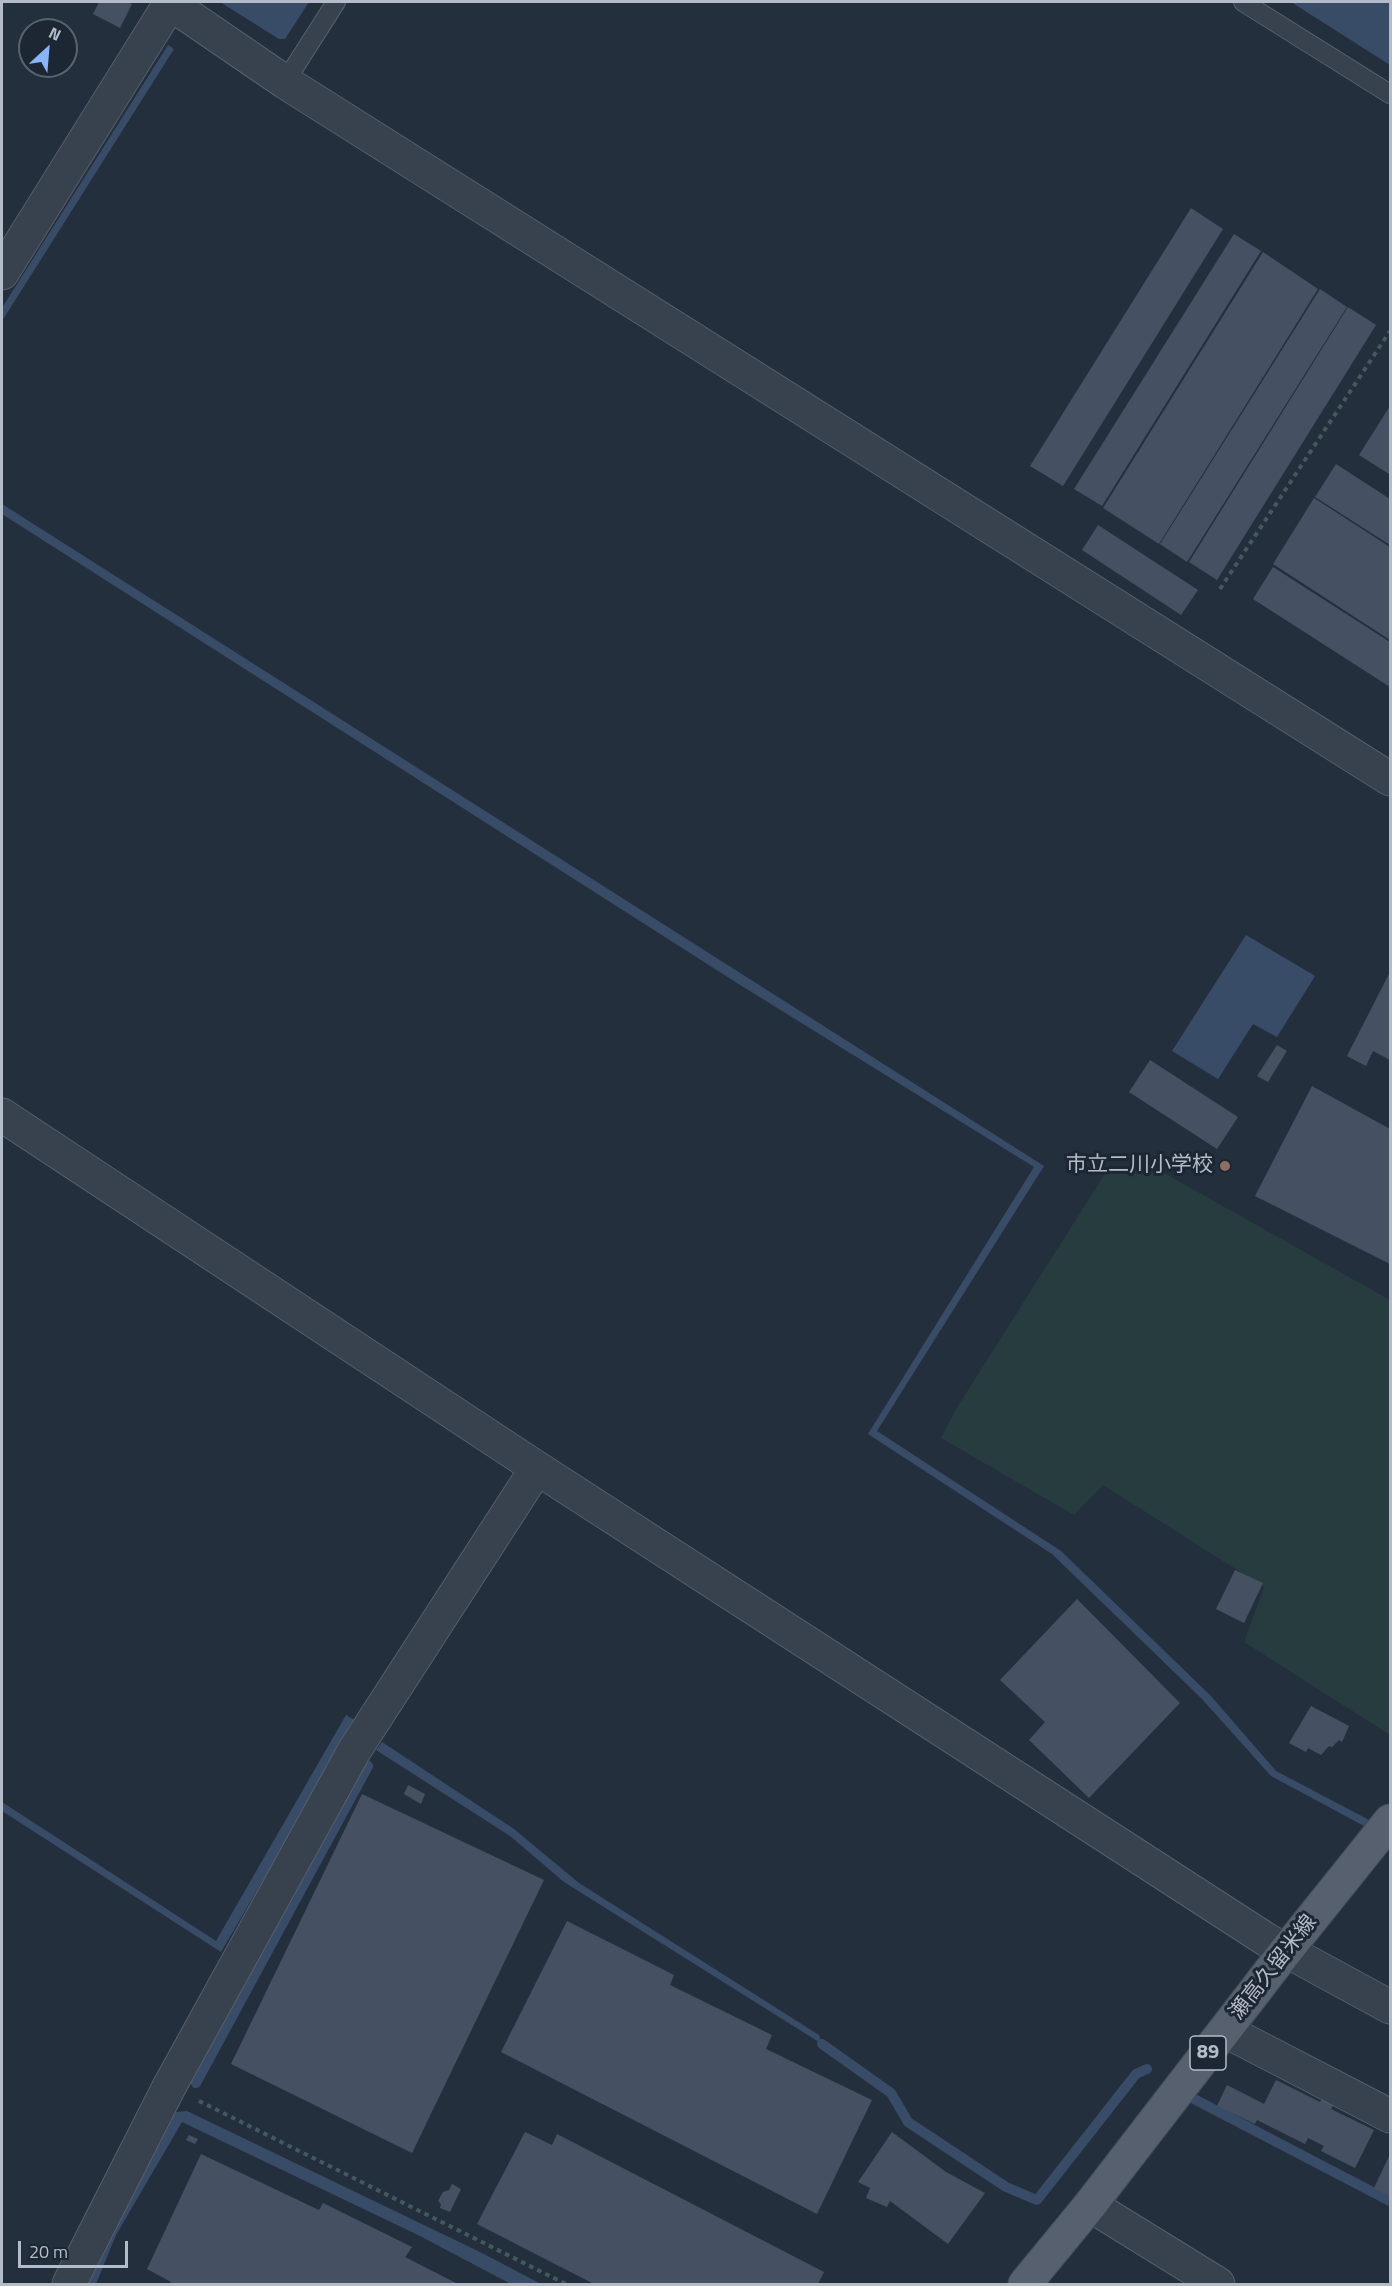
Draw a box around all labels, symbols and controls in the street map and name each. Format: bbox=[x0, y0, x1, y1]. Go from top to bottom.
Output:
north arrow bbox=[18, 18, 78, 78]
text: N bbox=[45, 20, 65, 47]
place label: 市立二川小学校 bbox=[1066, 1153, 1213, 1179]
marker: 市立二川小学校 bbox=[1218, 1159, 1232, 1173]
street label: 瀬高久留米線 bbox=[1225, 1911, 1323, 2025]
road number: 89 bbox=[1190, 2036, 1226, 2070]
scale bar bbox=[21, 2229, 130, 2267]
text: 20 m bbox=[29, 2238, 68, 2265]

